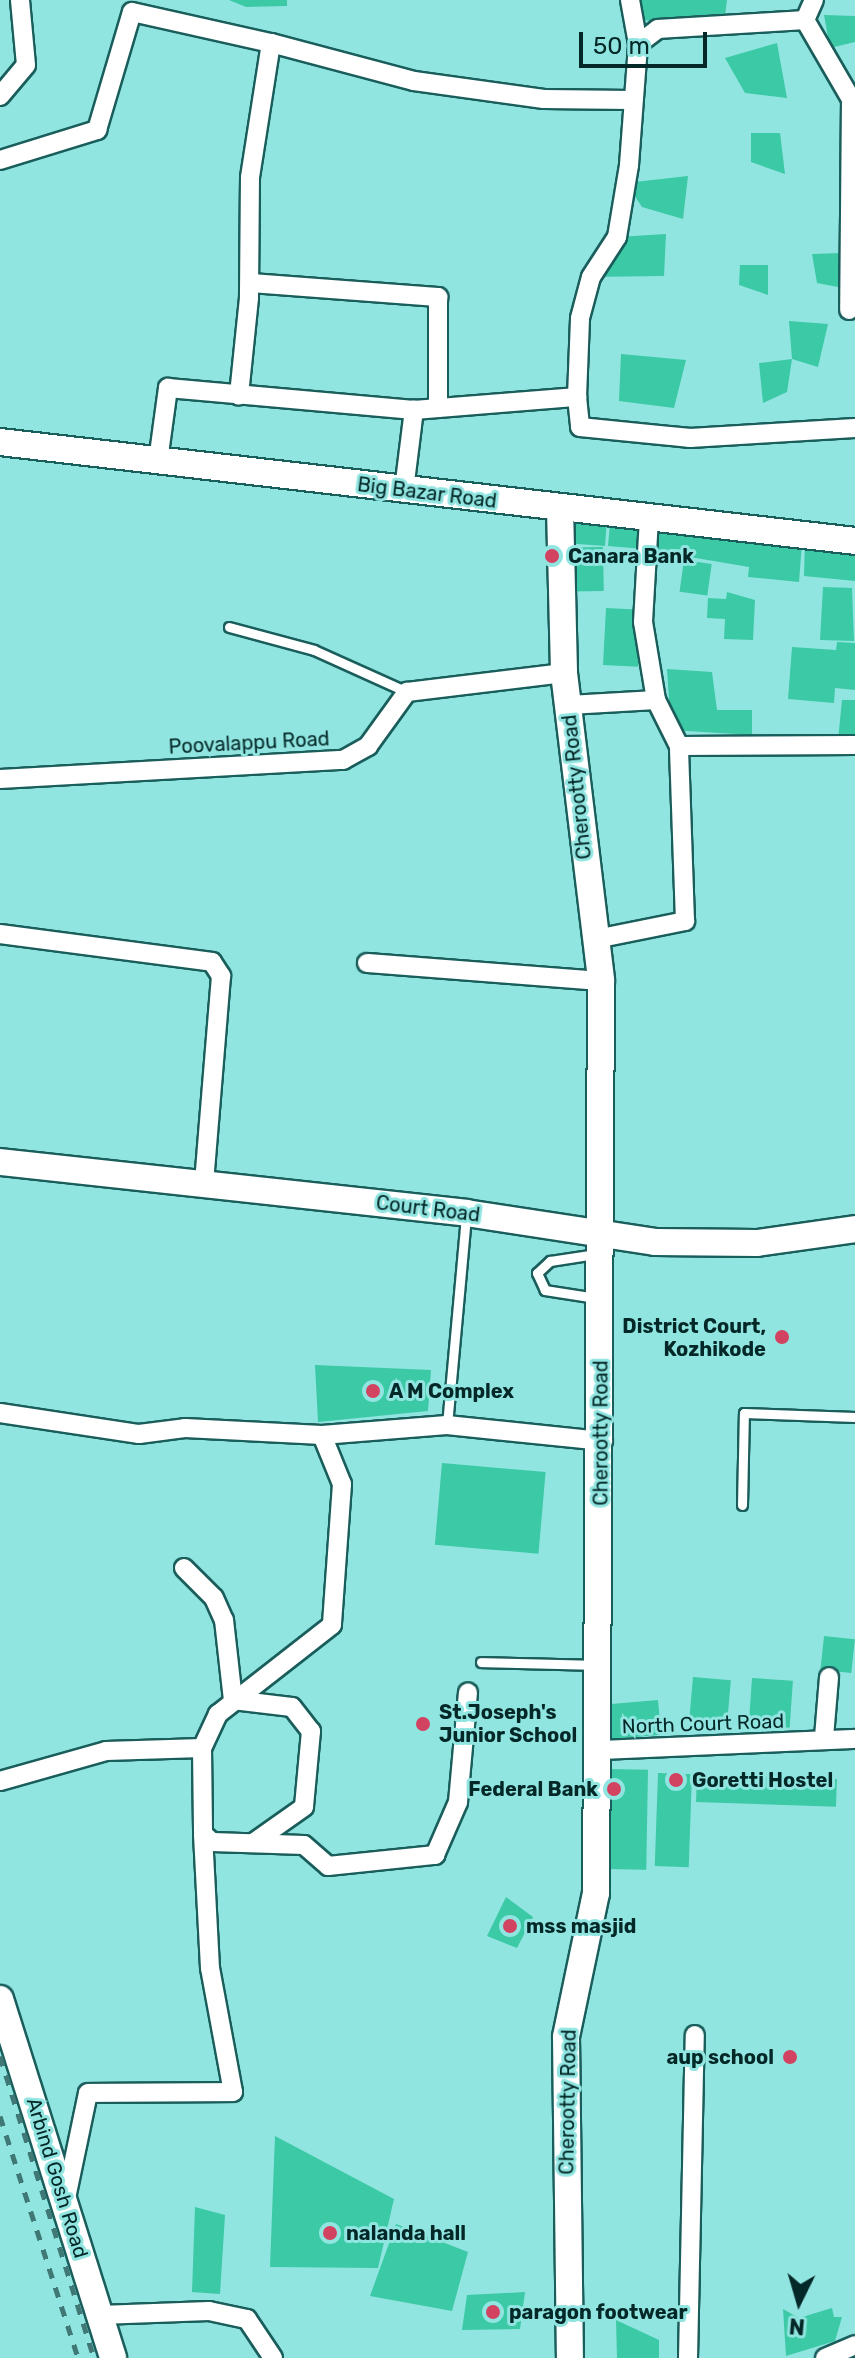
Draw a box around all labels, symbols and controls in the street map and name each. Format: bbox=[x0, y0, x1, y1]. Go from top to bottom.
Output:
scale bar bbox=[583, 16, 711, 66]
text: 50 m bbox=[593, 32, 650, 60]
street label: Big Bazar Road bbox=[356, 473, 498, 513]
place label: Canara Bank bbox=[568, 544, 694, 568]
marker: Canara Bank bbox=[543, 547, 561, 565]
street label: Cherootty Road bbox=[557, 713, 597, 861]
street label: Poovalappu Road bbox=[168, 727, 330, 759]
street label: Court Road bbox=[375, 1191, 481, 1227]
place label: District Court, Kozhikode bbox=[622, 1314, 766, 1361]
marker: District Court, Kozhikode bbox=[773, 1328, 791, 1346]
street label: Cherootty Road bbox=[589, 1360, 613, 1506]
place label: A M Complex bbox=[389, 1379, 515, 1403]
marker: A M Complex bbox=[364, 1382, 382, 1400]
place label: St.Joseph's Junior School bbox=[439, 1700, 578, 1747]
street label: North Court Road bbox=[621, 1709, 785, 1739]
marker: St.Joseph's Junior School bbox=[414, 1715, 432, 1733]
place label: Goretti Hostel bbox=[692, 1768, 833, 1792]
marker: Goretti Hostel bbox=[667, 1771, 685, 1789]
place label: Federal Bank bbox=[468, 1777, 598, 1801]
marker: Federal Bank bbox=[605, 1780, 623, 1798]
place label: mss masjid bbox=[526, 1914, 636, 1938]
marker: mss masjid bbox=[501, 1917, 519, 1935]
street label: Cherootty Road bbox=[555, 2029, 581, 2175]
place label: aup school bbox=[666, 2045, 774, 2069]
marker: aup school bbox=[781, 2048, 799, 2066]
street label: Arbind Gosh Road bbox=[21, 2095, 93, 2261]
place label: nalanda hall bbox=[346, 2221, 466, 2245]
marker: nalanda hall bbox=[321, 2224, 339, 2242]
north arrow bbox=[759, 2262, 839, 2342]
place label: paragon footwear bbox=[509, 2300, 688, 2324]
marker: paragon footwear bbox=[484, 2303, 502, 2321]
text: N bbox=[788, 2312, 806, 2341]

